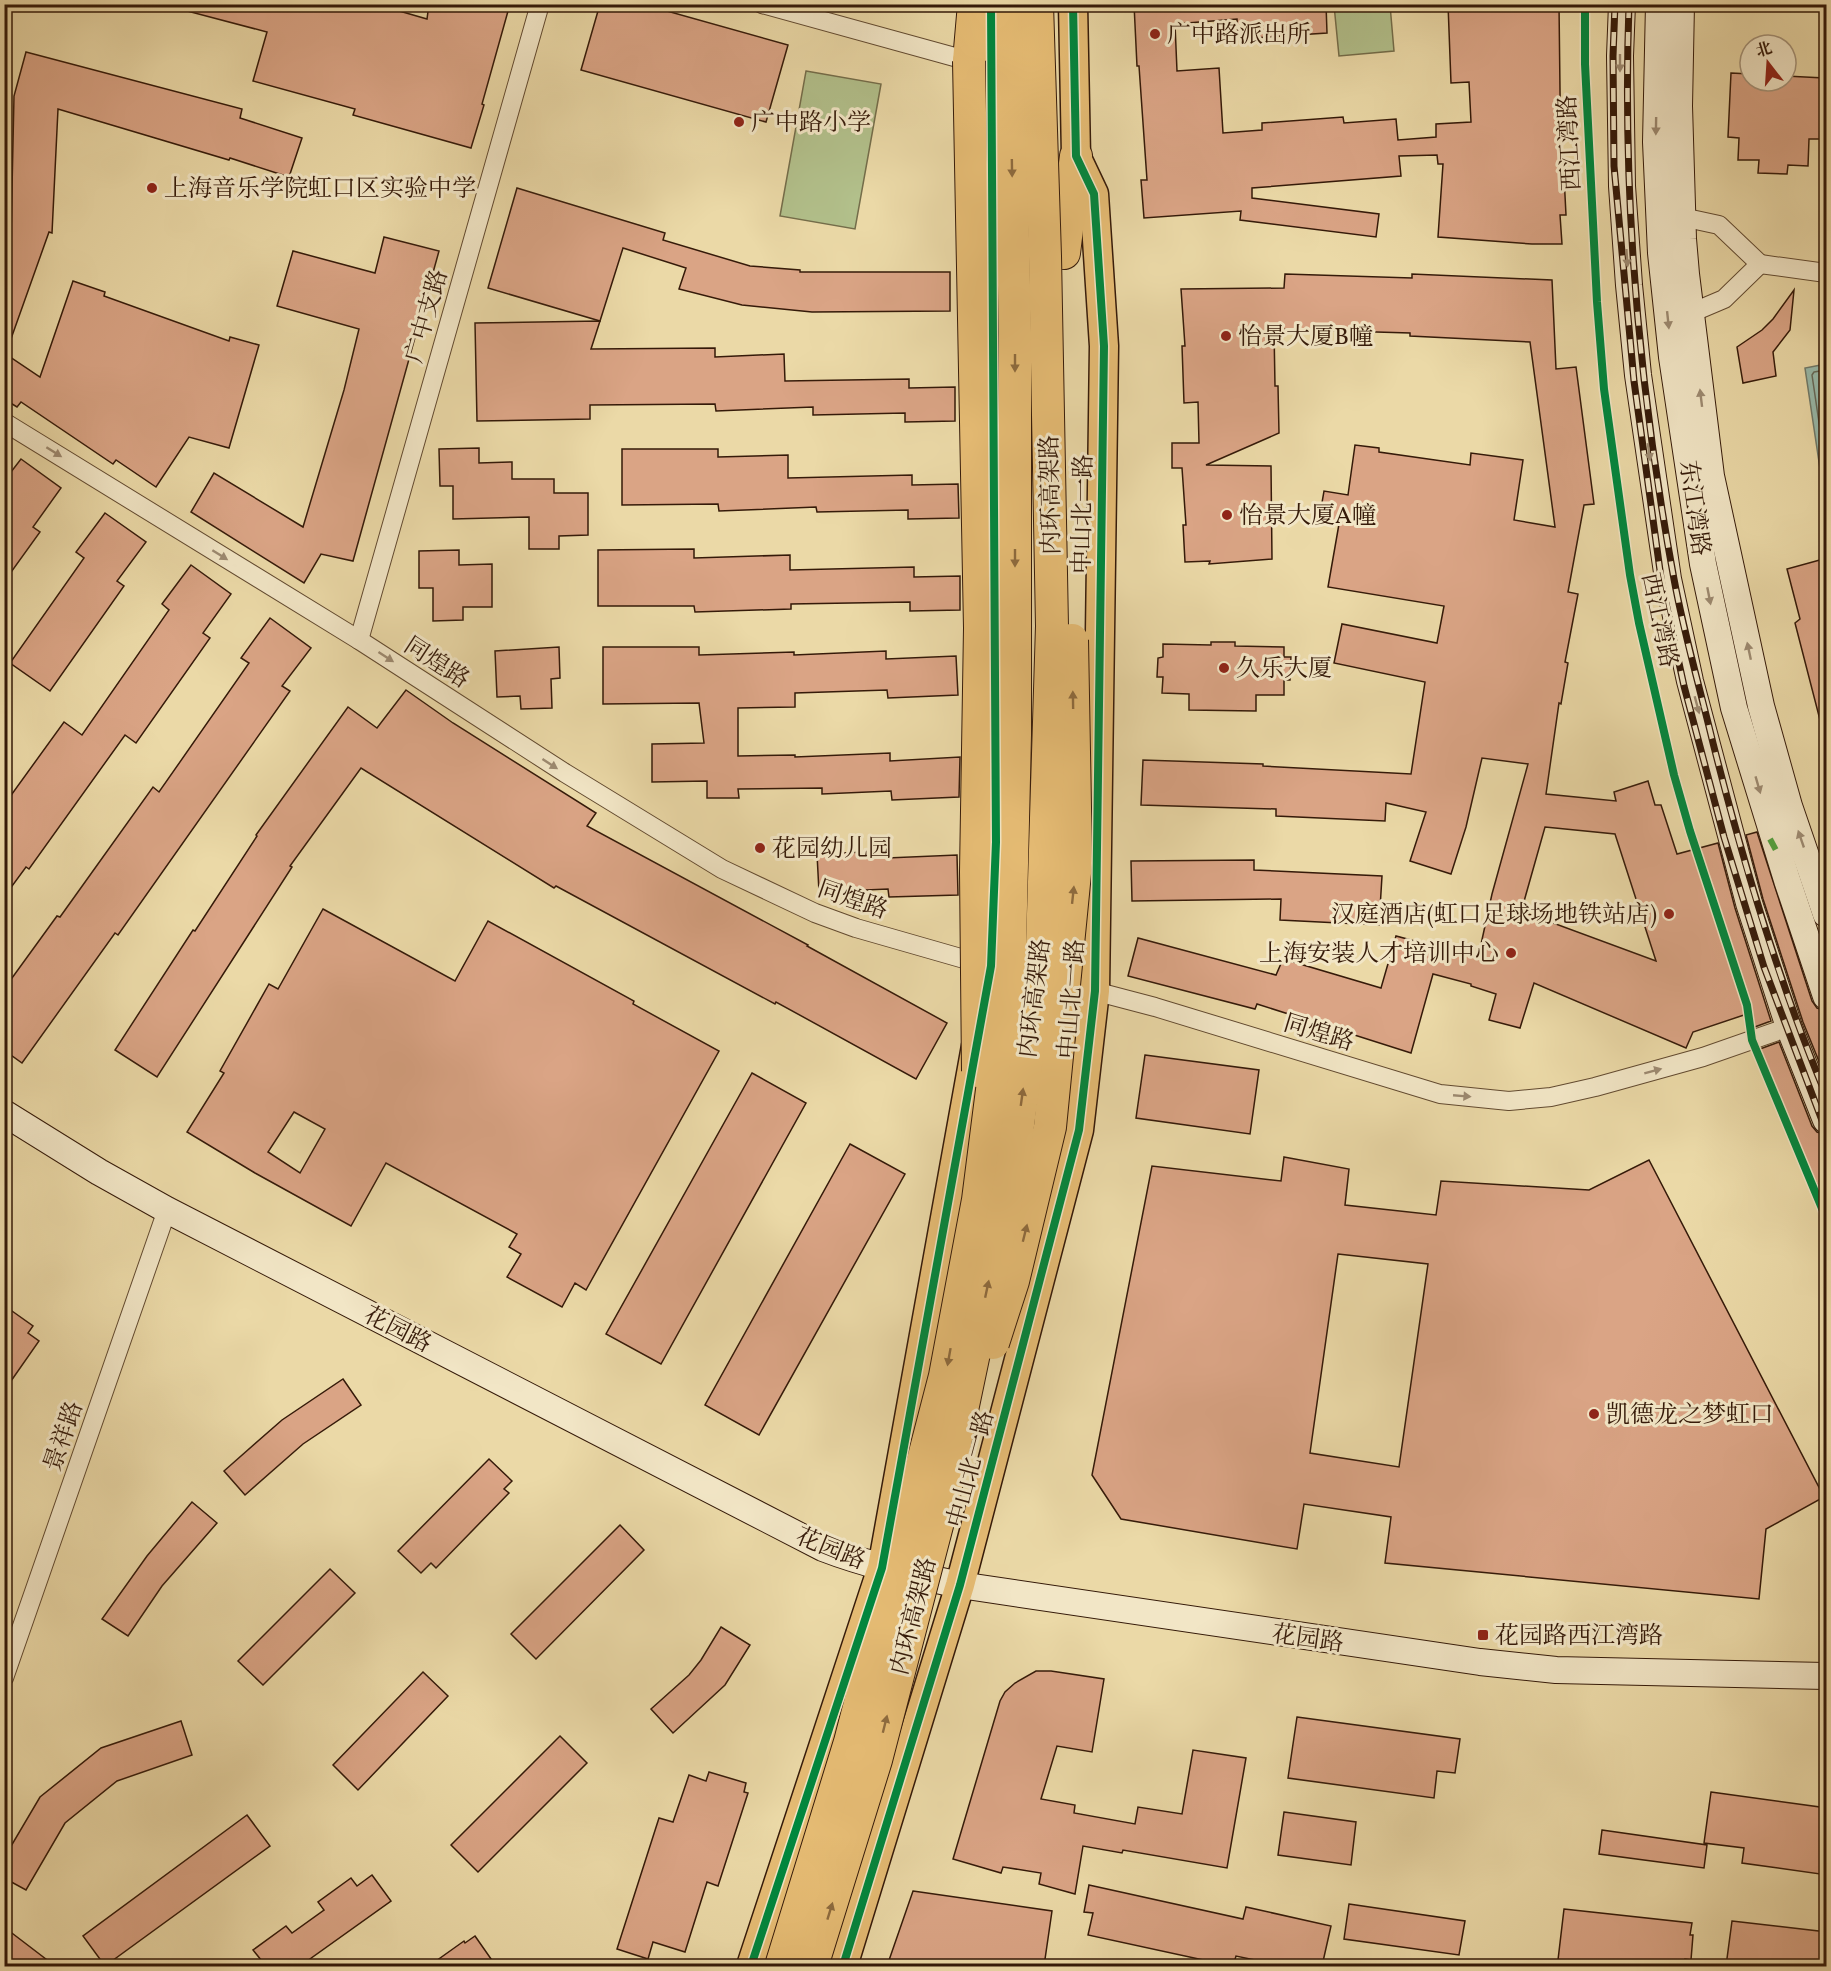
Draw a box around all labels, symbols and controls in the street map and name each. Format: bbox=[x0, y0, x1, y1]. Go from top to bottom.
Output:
place label: 广中路派出所 bbox=[1167, 19, 1311, 53]
marker: 广中路派出所 bbox=[1148, 27, 1162, 41]
north arrow bbox=[1738, 33, 1798, 93]
text: 北 bbox=[1753, 38, 1775, 63]
one-way arrow bbox=[1615, 53, 1625, 72]
street label: 西江湾路 bbox=[1552, 94, 1590, 192]
place label: 广中路小学 bbox=[751, 107, 871, 141]
marker: 广中路小学 bbox=[732, 115, 746, 129]
one-way arrow bbox=[1651, 116, 1661, 135]
one-way arrow bbox=[1007, 158, 1016, 177]
place label: 上海音乐学院虹口区实验中学 bbox=[164, 173, 476, 207]
marker: 上海音乐学院虹口区实验中学 bbox=[145, 181, 159, 195]
one-way arrow bbox=[1623, 248, 1632, 267]
street label: 广中支路 bbox=[398, 266, 457, 367]
one-way arrow bbox=[1663, 311, 1673, 330]
place label: 怡景大厦B幢 bbox=[1238, 321, 1373, 355]
marker: 怡景大厦B幢 bbox=[1219, 329, 1233, 343]
one-way arrow bbox=[1010, 353, 1020, 372]
one-way arrow bbox=[1697, 388, 1706, 407]
street label: 内环高架路 bbox=[1034, 435, 1070, 555]
one-way arrow bbox=[1644, 442, 1653, 461]
one-way arrow bbox=[46, 447, 62, 458]
street label: 中山北一路 bbox=[1066, 454, 1102, 574]
street label: 东江湾路 bbox=[1670, 458, 1717, 558]
place label: 怡景大厦A幢 bbox=[1239, 500, 1376, 534]
marker: 怡景大厦A幢 bbox=[1220, 508, 1234, 522]
one-way arrow bbox=[1010, 548, 1020, 567]
one-way arrow bbox=[212, 549, 228, 560]
street label: 西江湾路 bbox=[1631, 570, 1685, 671]
one-way arrow bbox=[1705, 587, 1714, 606]
street label: 同煌路 bbox=[396, 630, 475, 698]
one-way arrow bbox=[1744, 642, 1753, 661]
one-way arrow bbox=[378, 652, 394, 663]
place label: 久乐大厦 bbox=[1236, 653, 1332, 687]
marker: 久乐大厦 bbox=[1217, 661, 1231, 675]
one-way arrow bbox=[1068, 691, 1078, 710]
one-way arrow bbox=[1692, 696, 1702, 714]
one-way arrow bbox=[541, 758, 558, 769]
one-way arrow bbox=[1754, 776, 1763, 794]
one-way arrow bbox=[1795, 830, 1805, 848]
place label: 花园幼儿园 bbox=[772, 833, 892, 867]
marker: 花园幼儿园 bbox=[753, 841, 767, 855]
street label: 同煌路 bbox=[813, 873, 892, 929]
one-way arrow bbox=[1068, 886, 1078, 905]
place label: 汉庭酒店(虹口足球场地铁站店) bbox=[1331, 899, 1657, 933]
marker: 汉庭酒店(虹口足球场地铁站店) bbox=[1662, 907, 1676, 921]
street label: 内环高架路 bbox=[1012, 937, 1060, 1060]
street label: 中山北一路 bbox=[1052, 938, 1094, 1060]
place label: 上海安装人才培训中心 bbox=[1259, 938, 1499, 972]
marker: 上海安装人才培训中心 bbox=[1504, 946, 1518, 960]
street label: 同煌路 bbox=[1279, 1007, 1358, 1061]
one-way arrow bbox=[1645, 1066, 1663, 1075]
one-way arrow bbox=[1017, 1087, 1026, 1106]
one-way arrow bbox=[1453, 1091, 1472, 1101]
one-way arrow bbox=[1020, 1224, 1030, 1242]
one-way arrow bbox=[982, 1279, 992, 1298]
street label: 花园路 bbox=[357, 1299, 437, 1362]
one-way arrow bbox=[944, 1348, 953, 1367]
street label: 景祥路 bbox=[37, 1397, 93, 1476]
place label: 凯德龙之梦虹口 bbox=[1606, 1399, 1774, 1433]
street label: 中山北一路 bbox=[940, 1407, 1004, 1532]
marker: 凯德龙之梦虹口 bbox=[1587, 1407, 1601, 1421]
street label: 花园路 bbox=[791, 1521, 870, 1579]
street label: 内环高架路 bbox=[884, 1554, 946, 1679]
street label: 花园路 bbox=[1270, 1618, 1346, 1662]
place label: 花园路西江湾路 bbox=[1495, 1620, 1663, 1654]
marker: 花园路西江湾路 bbox=[1476, 1628, 1490, 1642]
one-way arrow bbox=[881, 1715, 891, 1733]
one-way arrow bbox=[826, 1902, 835, 1920]

